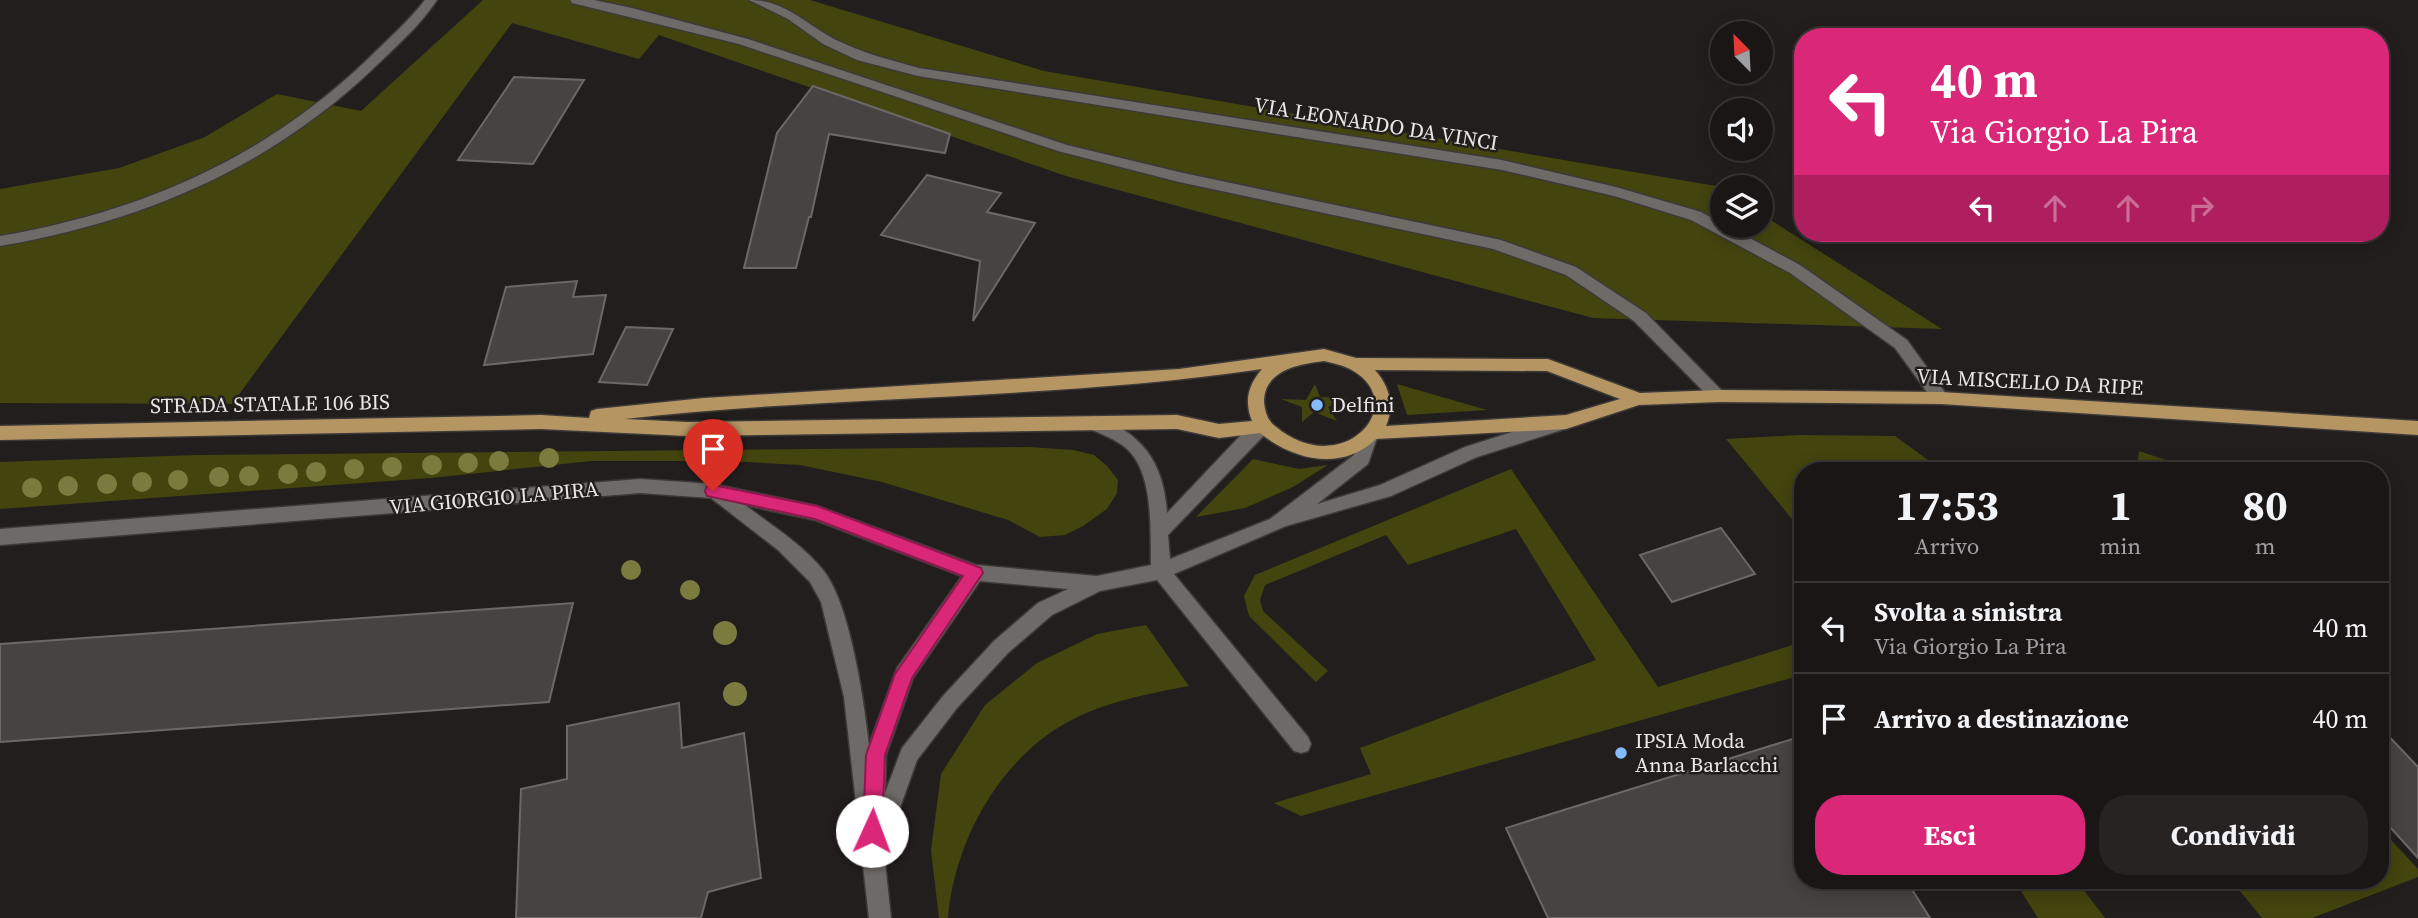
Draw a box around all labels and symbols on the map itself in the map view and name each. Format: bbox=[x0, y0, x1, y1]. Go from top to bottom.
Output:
north arrow bbox=[1710, 21, 1773, 84]
street label: VIA LEONARDO DA VINCI bbox=[1252, 90, 1500, 157]
street label: VIA MISCELLO DA RIPE bbox=[1916, 361, 2144, 402]
street label: STRADA STATALE 106 BIS bbox=[150, 387, 390, 420]
place label: Delfini bbox=[1331, 390, 1394, 419]
marker: Delfini bbox=[1309, 397, 1325, 413]
pin bbox=[683, 419, 743, 491]
street label: VIA GIORGIO LA PIRA bbox=[388, 474, 600, 521]
place label: IPSIA Moda Anna Barlacchi bbox=[1635, 726, 1778, 779]
marker: IPSIA Moda Anna Barlacchi bbox=[1613, 745, 1629, 761]
position arrow bbox=[835, 794, 909, 868]

